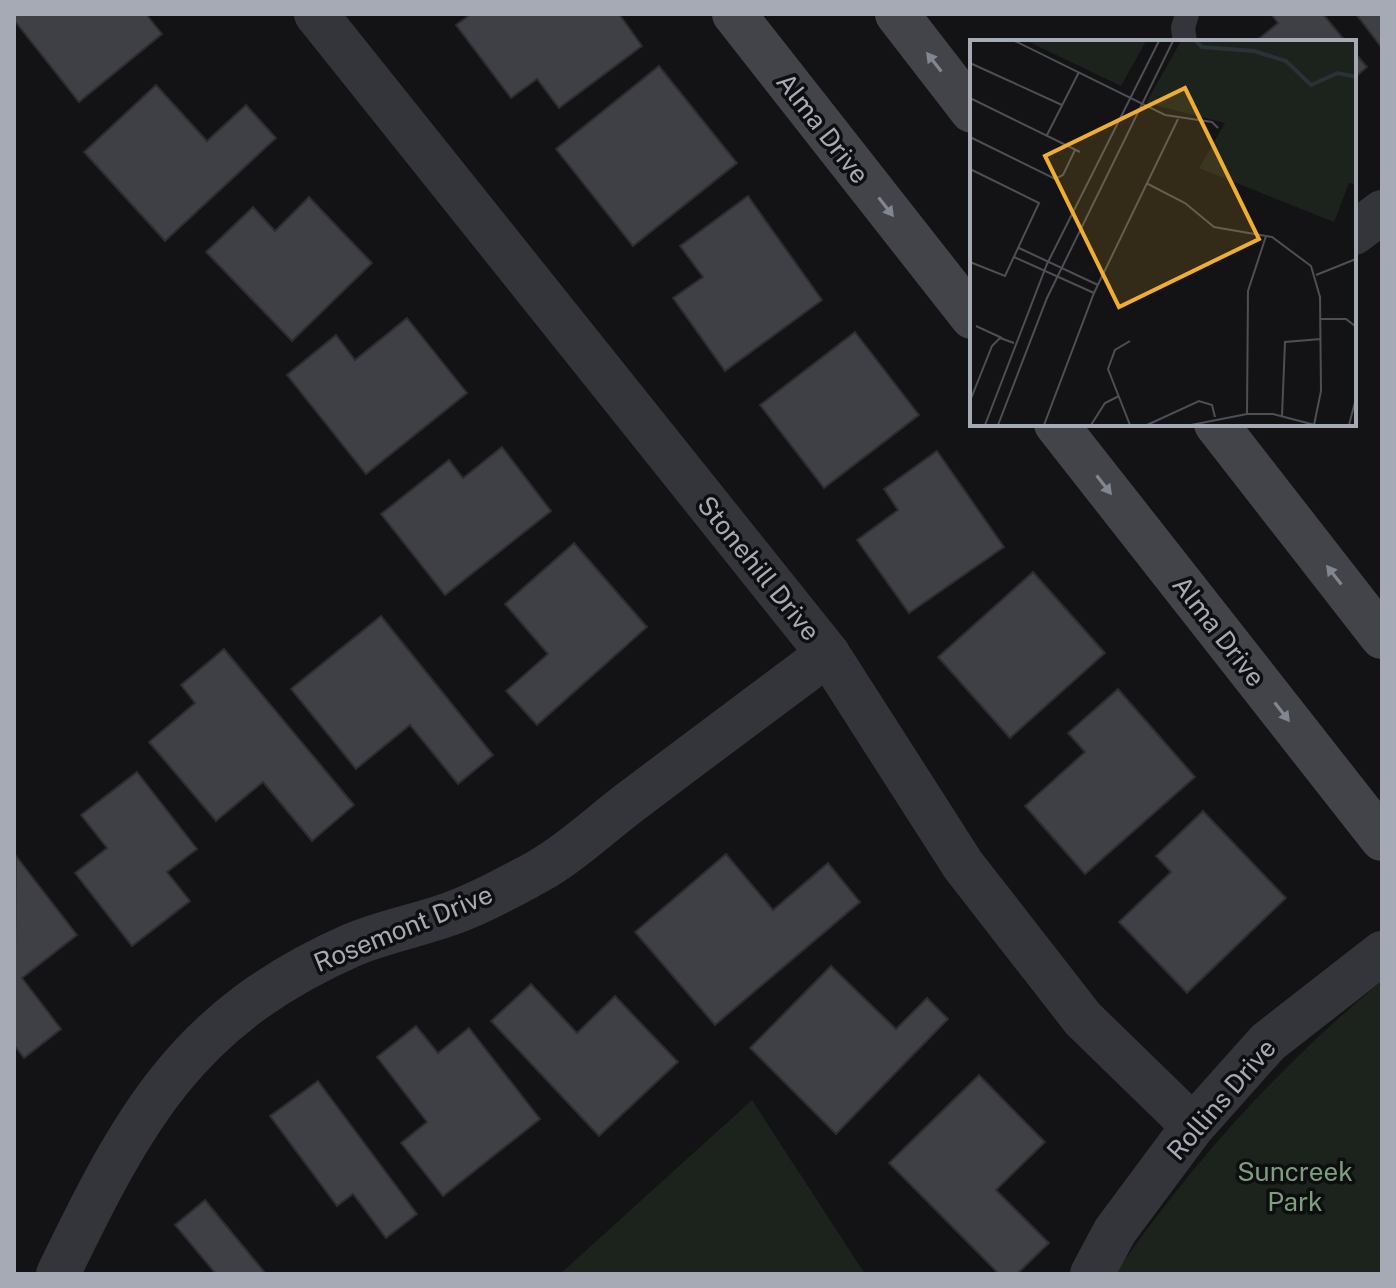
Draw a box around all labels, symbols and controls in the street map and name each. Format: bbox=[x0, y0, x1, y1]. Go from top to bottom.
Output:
inset map bbox=[970, 40, 1356, 426]
one-way arrow bbox=[927, 52, 943, 72]
street label: Alma Drive bbox=[770, 67, 876, 189]
one-way arrow bbox=[877, 197, 893, 217]
one-way arrow bbox=[1096, 475, 1112, 495]
street label: Stonehill Drive bbox=[691, 490, 827, 646]
one-way arrow bbox=[1326, 565, 1343, 585]
street label: Alma Drive bbox=[1166, 570, 1272, 692]
one-way arrow bbox=[1274, 702, 1290, 722]
street label: Rosemont Drive bbox=[309, 878, 497, 978]
street label: Rollins Drive bbox=[1160, 1032, 1282, 1166]
park label: Suncreek Park bbox=[1237, 1156, 1353, 1217]

